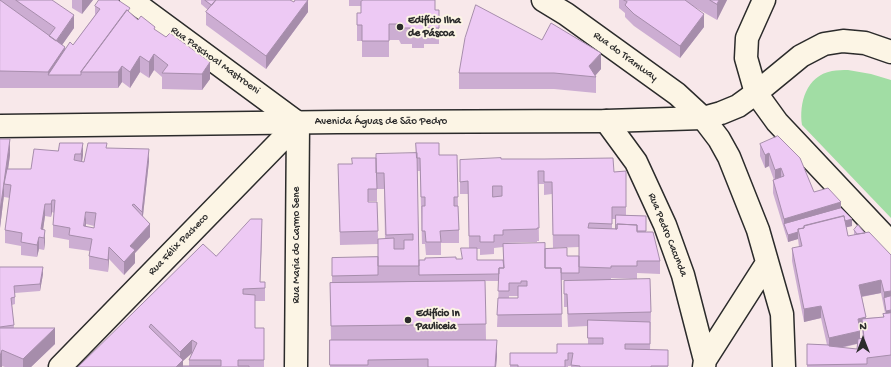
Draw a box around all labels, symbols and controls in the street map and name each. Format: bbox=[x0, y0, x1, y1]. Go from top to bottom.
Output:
place label: Edifício Ilha de Páscoa bbox=[408, 14, 461, 40]
marker: Edifício Ilha de Páscoa bbox=[395, 22, 405, 32]
street label: Rua Paschoal Mastroeni bbox=[168, 24, 262, 98]
street label: Rua do Tramway bbox=[590, 29, 660, 85]
street label: Avenida Águas de São Pedro bbox=[315, 115, 447, 129]
street label: Rua Maria do Carmo Sene bbox=[290, 187, 304, 303]
street label: Rua Pedro Cacunda bbox=[644, 191, 690, 279]
street label: Rua Félix Pacheco bbox=[146, 211, 212, 279]
place label: Edifício In Pauliceia bbox=[416, 307, 460, 333]
marker: Edifício In Pauliceia bbox=[403, 315, 413, 325]
north arrow bbox=[843, 319, 883, 359]
text: N bbox=[859, 321, 867, 333]

